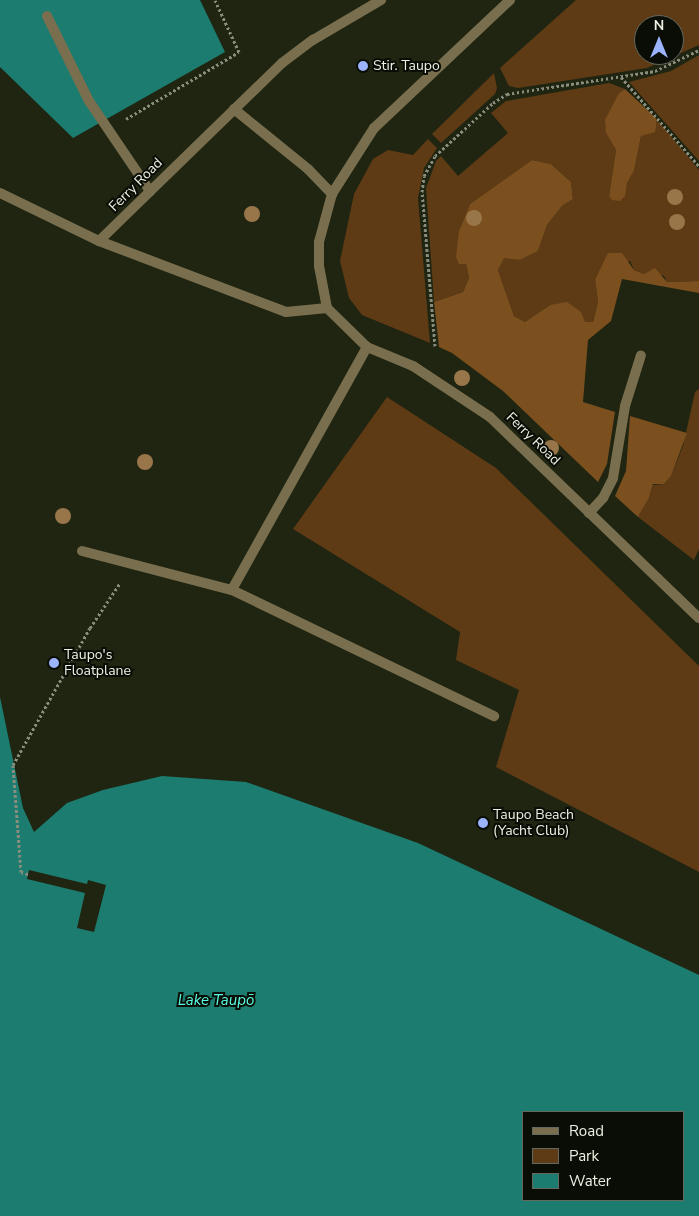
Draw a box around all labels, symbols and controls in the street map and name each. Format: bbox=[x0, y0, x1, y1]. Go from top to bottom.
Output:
north arrow bbox=[634, 15, 684, 65]
text: N bbox=[654, 16, 664, 35]
place label: Stir. Taupo bbox=[373, 58, 440, 74]
marker: Stir. Taupo bbox=[357, 60, 369, 72]
street label: Ferry Road bbox=[106, 155, 166, 215]
street label: Ferry Road bbox=[502, 409, 564, 469]
place label: Taupo's Floatplane bbox=[64, 647, 131, 680]
marker: Taupo's Floatplane bbox=[48, 657, 60, 669]
place label: Taupo Beach (Yacht Club) bbox=[493, 807, 574, 840]
marker: Taupo Beach (Yacht Club) bbox=[477, 817, 489, 829]
water label: Lake Taupō bbox=[178, 992, 254, 1010]
legend bbox=[522, 1111, 684, 1201]
text: Road bbox=[569, 1121, 604, 1141]
text: Park bbox=[569, 1146, 599, 1166]
text: Water bbox=[569, 1171, 611, 1191]

